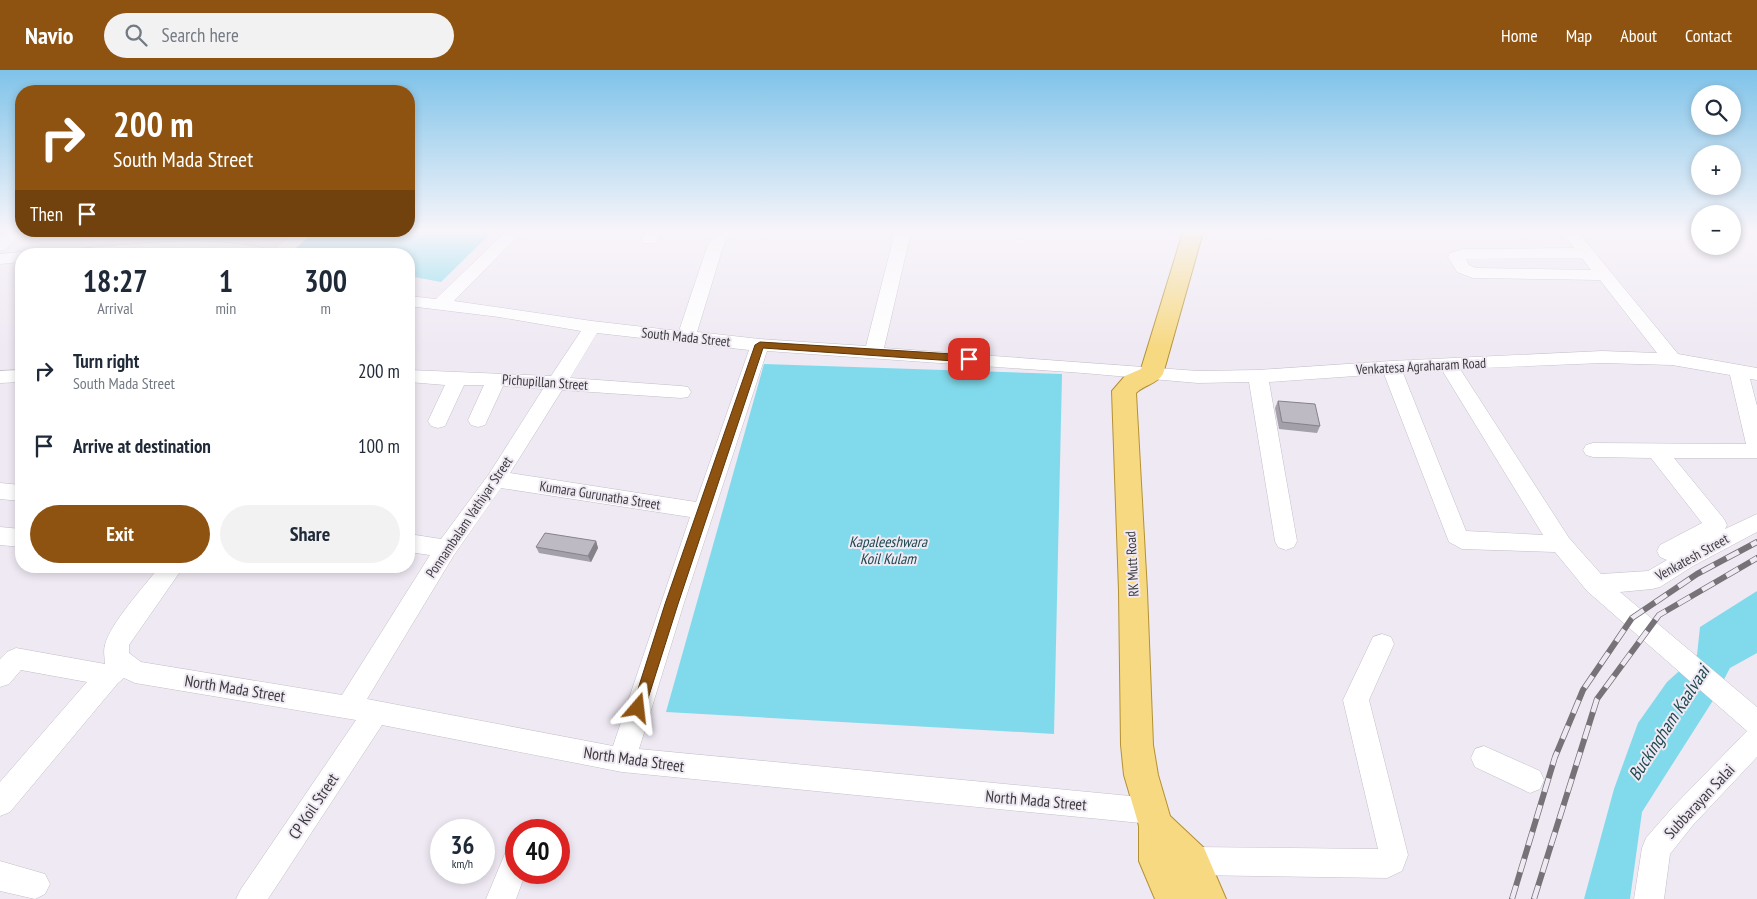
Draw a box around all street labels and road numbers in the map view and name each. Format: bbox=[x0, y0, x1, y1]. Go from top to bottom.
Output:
street label: South Mada Street bbox=[641, 323, 731, 351]
street label: Venkatesa Agraharam Road bbox=[1354, 354, 1487, 378]
street label: Pichupillan Street bbox=[502, 370, 589, 394]
street label: Ponnambalam Vathiyar Street bbox=[422, 453, 516, 581]
street label: Kumara Gurunatha Street bbox=[538, 477, 662, 513]
street label: Venkatesh Street bbox=[1651, 529, 1732, 585]
street label: RK Mutt Road bbox=[1121, 531, 1143, 597]
street label: North Mada Street bbox=[183, 670, 287, 706]
street label: North Mada Street bbox=[582, 742, 686, 776]
street label: Subbarayan Salai bbox=[1659, 760, 1739, 842]
street label: CP Koil Street bbox=[284, 769, 343, 843]
street label: North Mada Street bbox=[985, 786, 1088, 814]

